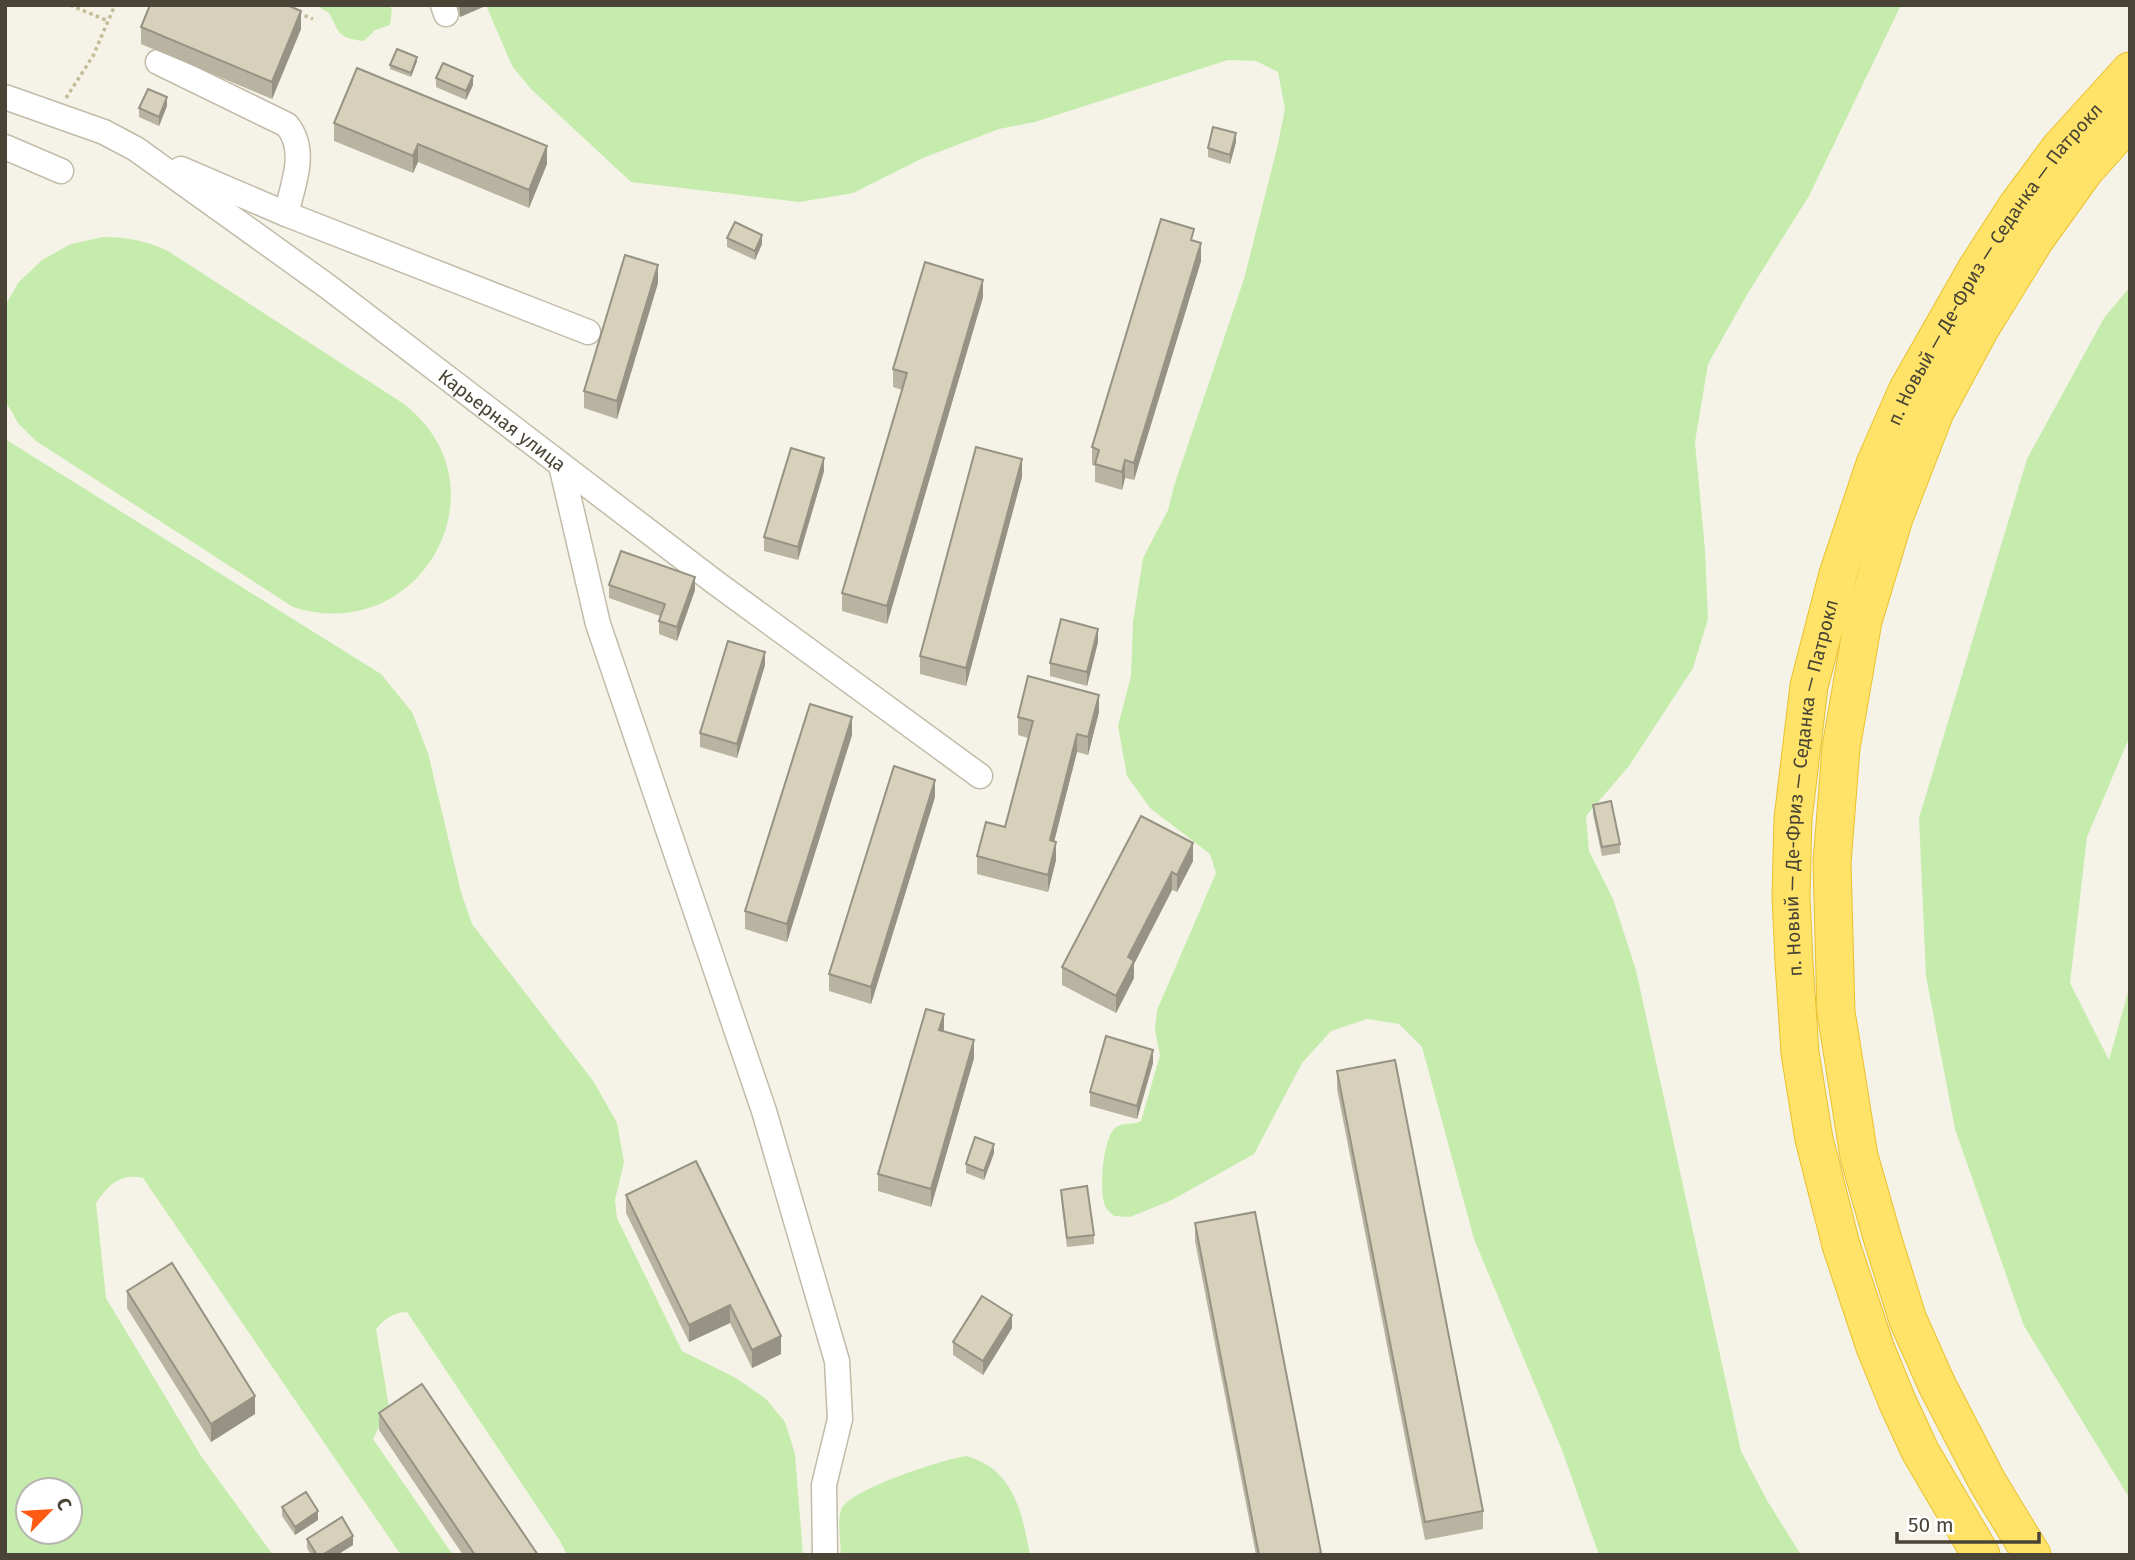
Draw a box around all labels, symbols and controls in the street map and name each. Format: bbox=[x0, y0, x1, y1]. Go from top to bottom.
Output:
street label: п. Новый — Де-Фриз — Седанка — Патрокл bbox=[1882, 98, 2107, 429]
street label: Карьерная улица bbox=[434, 364, 571, 476]
street label: п. Новый — Де-Фриз — Седанка — Патрокл bbox=[1780, 597, 1843, 977]
north arrow bbox=[14, 1476, 84, 1546]
text: С bbox=[51, 1494, 77, 1514]
scale bar bbox=[1897, 1500, 2039, 1544]
text: 50 m bbox=[1908, 1512, 1954, 1538]

